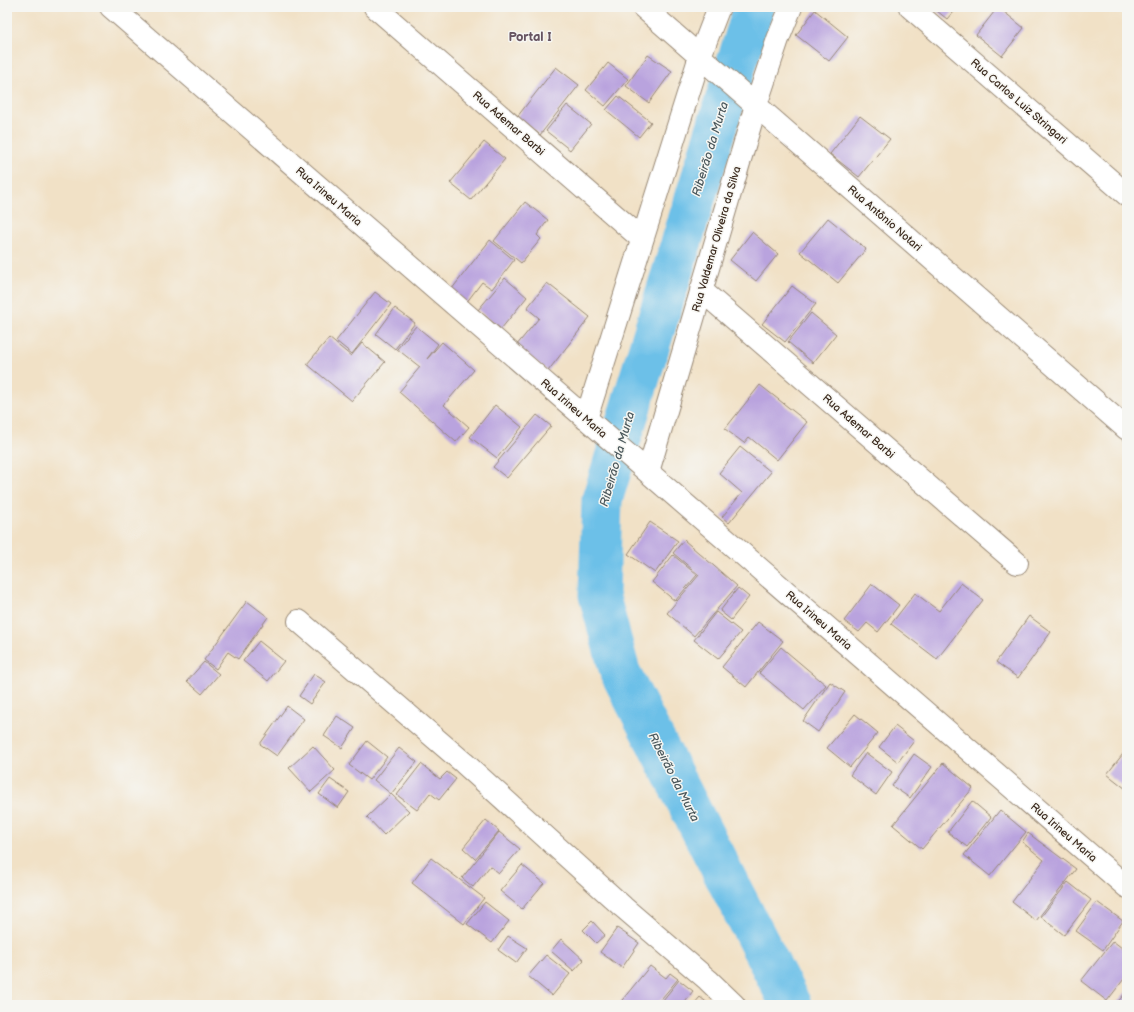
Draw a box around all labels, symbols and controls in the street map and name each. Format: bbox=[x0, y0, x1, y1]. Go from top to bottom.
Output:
district label: Portal I bbox=[508, 29, 552, 45]
street label: Rua Carlos Luiz Stringari bbox=[968, 56, 1069, 147]
street label: Rua Ademar Barbi bbox=[470, 89, 547, 158]
water label: Ribeirão da Murta bbox=[689, 100, 732, 198]
street label: Rua Irineu Maria bbox=[293, 164, 364, 229]
street label: Rua Valdemar Oliveira da Silva bbox=[689, 165, 744, 314]
street label: Rua Antônio Notari bbox=[845, 183, 924, 254]
street label: Rua Irineu Maria bbox=[538, 376, 609, 441]
street label: Rua Ademar Barbi bbox=[820, 392, 897, 461]
water label: Ribeirão da Murta bbox=[597, 410, 638, 508]
street label: Rua Irineu Maria bbox=[783, 588, 854, 653]
water label: Ribeirão da Murta bbox=[645, 730, 703, 824]
street label: Rua Irineu Maria bbox=[1028, 800, 1099, 865]

